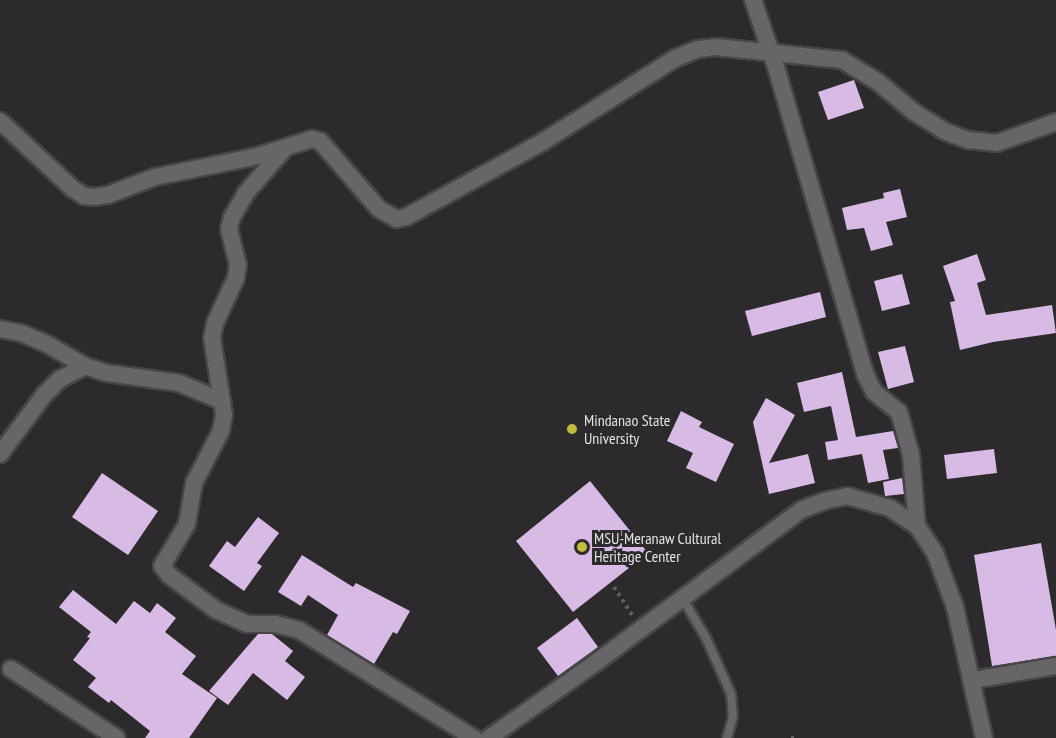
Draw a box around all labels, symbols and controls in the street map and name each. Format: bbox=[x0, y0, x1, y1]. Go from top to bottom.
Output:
place label: Mindanao State University bbox=[584, 410, 670, 448]
marker: Mindanao State University bbox=[565, 422, 579, 436]
place label: MSU-Meranaw Cultural Heritage Center bbox=[594, 528, 722, 566]
marker: MSU-Meranaw Cultural Heritage Center bbox=[575, 540, 589, 554]

